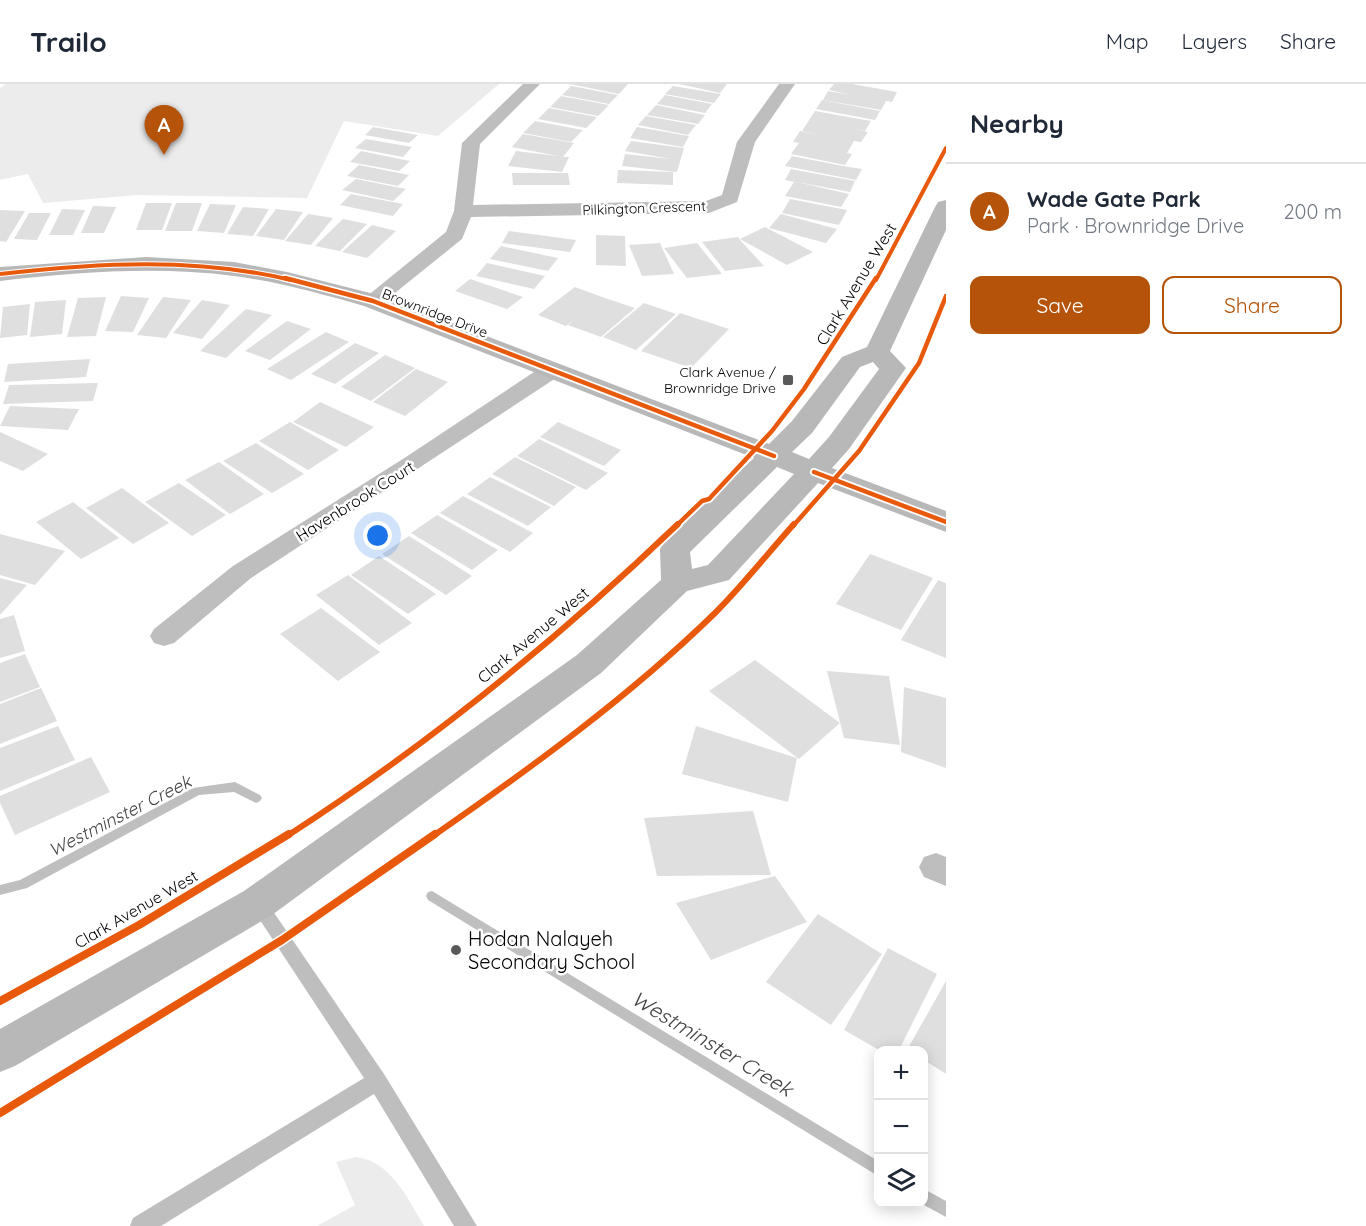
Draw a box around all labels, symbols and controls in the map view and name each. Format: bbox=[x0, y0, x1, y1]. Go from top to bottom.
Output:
text: Trailo bbox=[30, 24, 107, 59]
text: Map bbox=[1106, 28, 1149, 54]
text: Layers bbox=[1182, 28, 1247, 54]
text: Share bbox=[1280, 28, 1336, 54]
pin: A bbox=[144, 106, 184, 155]
text: Nearby bbox=[970, 107, 1064, 140]
text: Wade Gate Park bbox=[1027, 185, 1201, 213]
street label: Pilkington Crescent bbox=[582, 197, 706, 219]
text: A bbox=[983, 199, 996, 224]
text: 200 m bbox=[1283, 199, 1342, 224]
text: Park · Brownridge Drive bbox=[1027, 213, 1244, 238]
street label: Clark Avenue West bbox=[812, 219, 900, 349]
button: Save bbox=[970, 276, 1150, 334]
button: Share bbox=[1162, 276, 1342, 334]
street label: Brownridge Drive bbox=[379, 285, 491, 342]
place label: Clark Avenue / Brownridge Drive bbox=[664, 363, 777, 397]
marker: Clark Avenue / Brownridge Drive bbox=[781, 373, 795, 387]
street label: Havenbrook Court bbox=[292, 456, 418, 546]
your location bbox=[363, 521, 392, 550]
street label: Clark Avenue West bbox=[473, 583, 593, 687]
water label: Westminster Creek bbox=[45, 769, 196, 861]
street label: Clark Avenue West bbox=[71, 866, 201, 952]
place label: Hodan Nalayeh Secondary School bbox=[468, 926, 635, 974]
marker: Hodan Nalayeh Secondary School bbox=[449, 943, 463, 957]
water label: Westminster Creek bbox=[627, 985, 799, 1102]
map controls bbox=[874, 1046, 928, 1208]
button: + bbox=[874, 1046, 928, 1100]
button: − bbox=[874, 1100, 928, 1154]
button: layers bbox=[874, 1154, 928, 1208]

